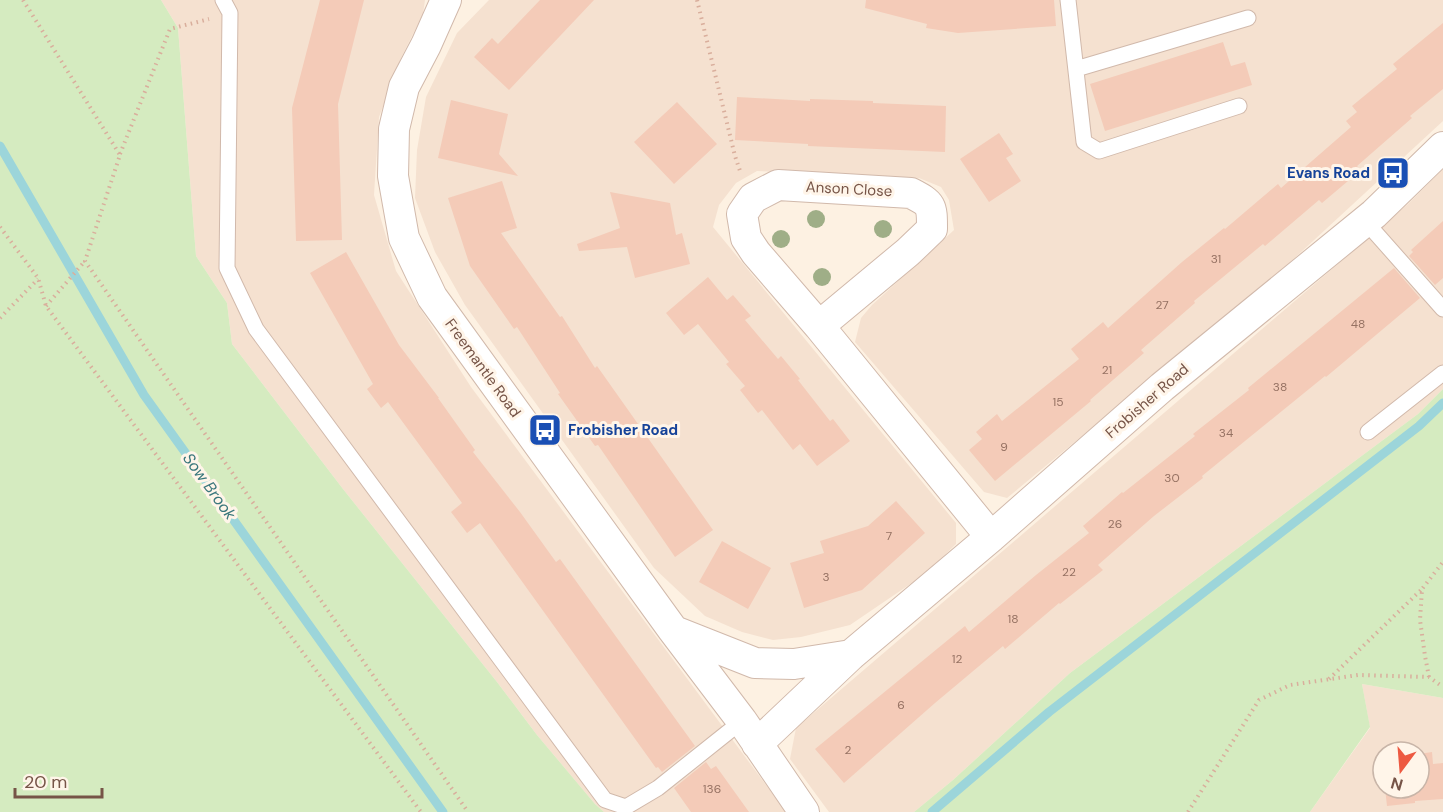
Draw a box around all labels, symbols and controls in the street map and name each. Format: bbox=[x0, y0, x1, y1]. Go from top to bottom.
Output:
bus stop icon: Evans Road bbox=[1375, 155, 1411, 191]
place label: Evans Road bbox=[1287, 163, 1370, 183]
street label: Anson Close bbox=[805, 177, 893, 201]
house number: 31 bbox=[1211, 251, 1221, 267]
house number: 27 bbox=[1155, 297, 1169, 313]
street label: Freemantle Road bbox=[440, 315, 526, 421]
house number: 48 bbox=[1351, 316, 1365, 332]
street label: Frobisher Road bbox=[1101, 359, 1193, 443]
house number: 21 bbox=[1102, 362, 1112, 378]
house number: 38 bbox=[1273, 379, 1287, 395]
house number: 15 bbox=[1052, 394, 1064, 410]
bus stop icon: Frobisher Road bbox=[527, 412, 563, 448]
place label: Frobisher Road bbox=[568, 420, 678, 440]
house number: 34 bbox=[1219, 425, 1233, 441]
house number: 9 bbox=[1000, 439, 1008, 455]
water label: Sow Brook bbox=[178, 449, 241, 525]
house number: 30 bbox=[1164, 470, 1180, 486]
house number: 26 bbox=[1108, 516, 1122, 532]
house number: 7 bbox=[886, 528, 892, 544]
house number: 22 bbox=[1062, 564, 1076, 580]
house number: 3 bbox=[822, 569, 830, 585]
house number: 18 bbox=[1007, 611, 1019, 627]
house number: 12 bbox=[952, 651, 962, 667]
house number: 6 bbox=[897, 697, 905, 713]
north arrow bbox=[1371, 740, 1431, 800]
house number: 2 bbox=[845, 742, 852, 758]
scale bar bbox=[15, 761, 102, 799]
text: 20 m bbox=[24, 770, 67, 794]
text: N bbox=[1388, 772, 1406, 796]
house number: 136 bbox=[703, 781, 721, 797]

